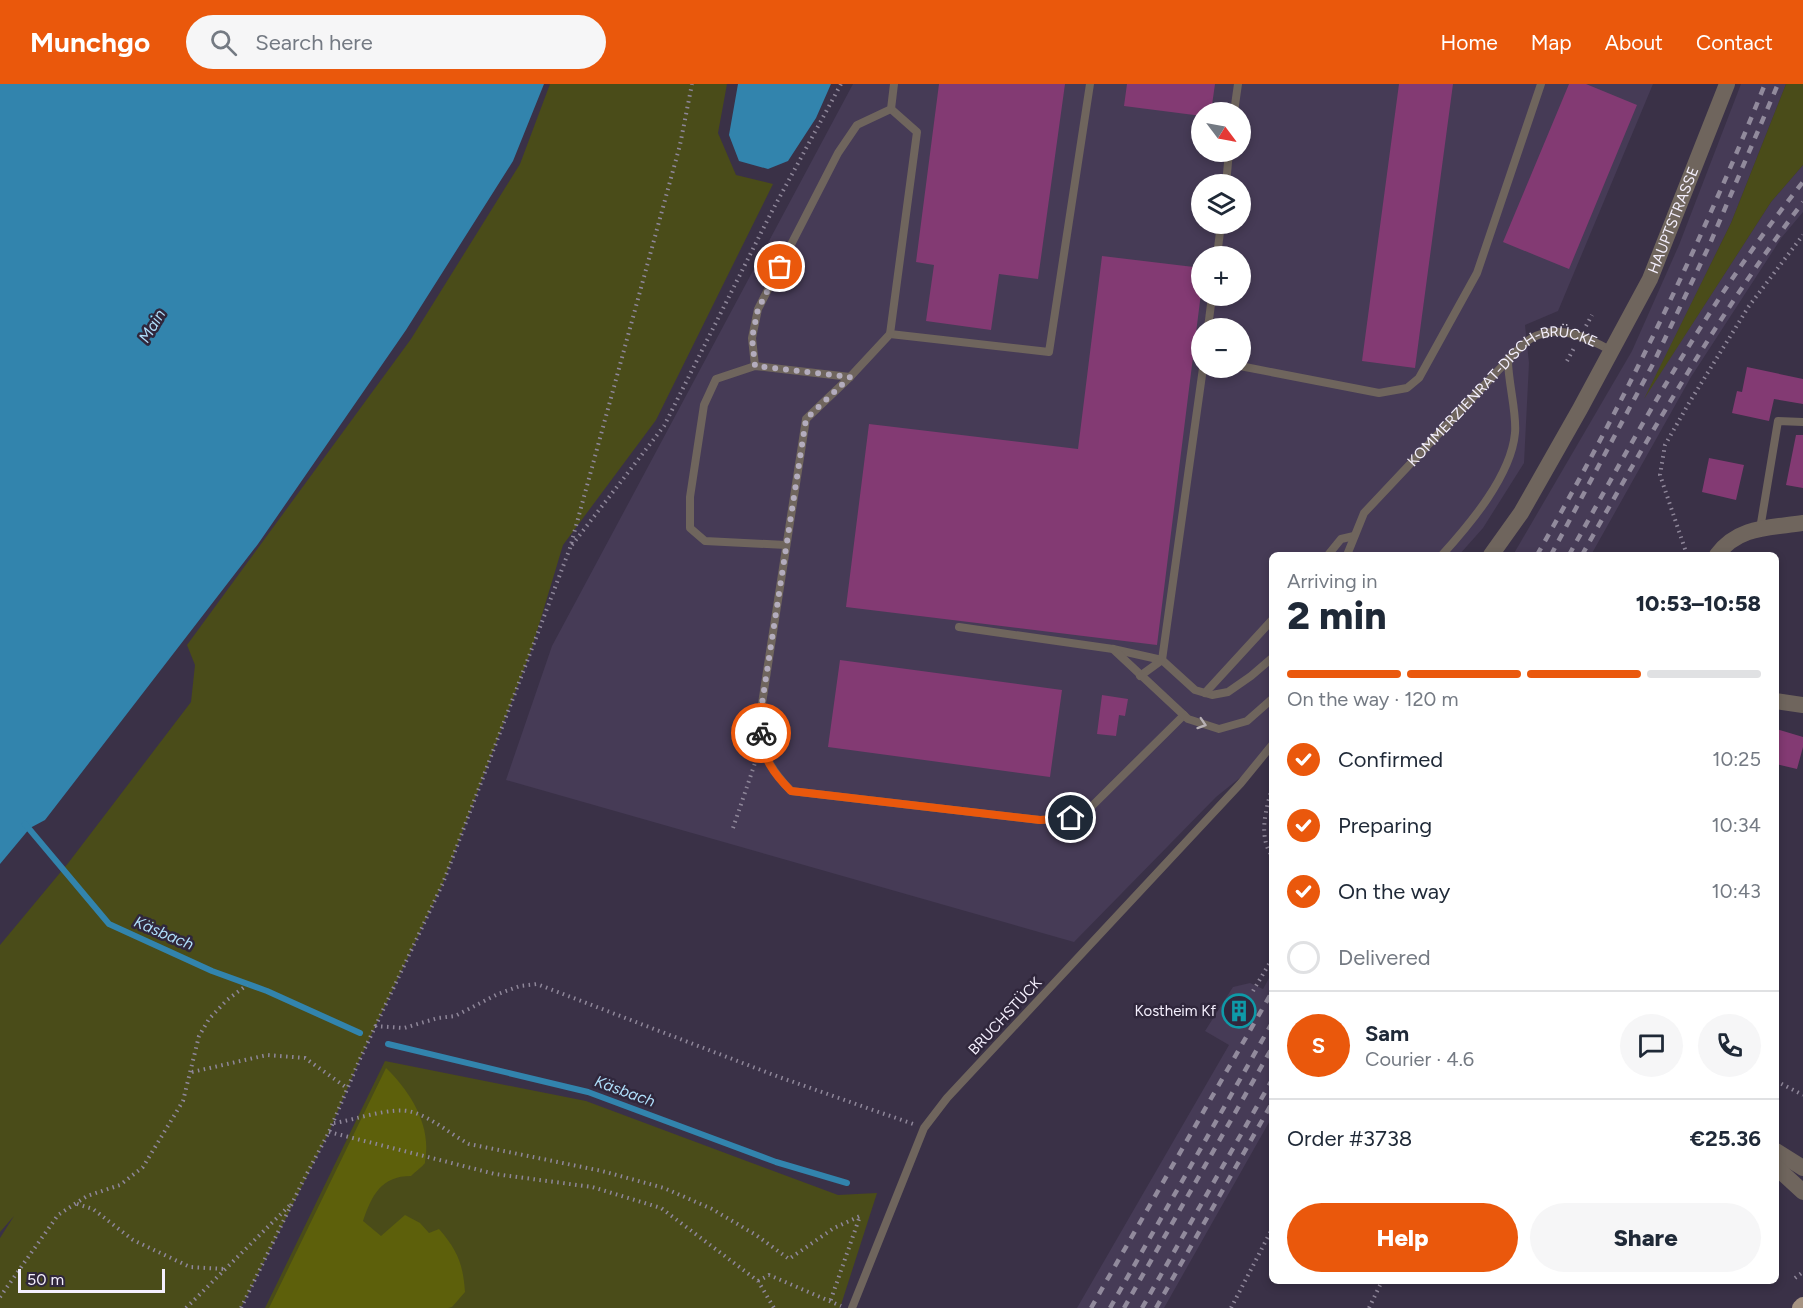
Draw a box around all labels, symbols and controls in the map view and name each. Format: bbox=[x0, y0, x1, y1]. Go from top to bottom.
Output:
search box bbox=[186, 15, 606, 69]
text: Munchgo bbox=[30, 25, 150, 59]
icon: search bbox=[207, 26, 240, 59]
text: Search here bbox=[255, 29, 373, 56]
text: Home bbox=[1441, 30, 1498, 55]
text: Map bbox=[1531, 30, 1572, 55]
text: About bbox=[1605, 30, 1663, 55]
text: Contact bbox=[1696, 30, 1773, 55]
north arrow bbox=[1191, 102, 1251, 162]
map controls bbox=[1191, 102, 1251, 378]
street label: HAUPTSTRASSE bbox=[1644, 164, 1702, 276]
button: layers bbox=[1191, 174, 1251, 234]
pin bbox=[754, 241, 805, 292]
button: + bbox=[1191, 246, 1251, 306]
icon: bag bbox=[763, 250, 796, 283]
water label: Main bbox=[135, 306, 169, 346]
button: − bbox=[1191, 318, 1251, 378]
street label: KOMMERZIENRAT-DISCH-BRÜCKE bbox=[1404, 323, 1600, 470]
text: Arriving in bbox=[1287, 569, 1377, 593]
text: 10:53–10:58 bbox=[1636, 590, 1761, 617]
text: 2 min bbox=[1287, 592, 1387, 639]
text: On the way · 120 m bbox=[1287, 687, 1458, 711]
courier bbox=[731, 703, 791, 763]
icon: bike bbox=[745, 717, 778, 750]
one-way arrow bbox=[1196, 717, 1207, 729]
icon: check bbox=[1287, 743, 1320, 776]
text: Confirmed bbox=[1338, 746, 1443, 773]
text: 10:25 bbox=[1712, 747, 1761, 771]
pin bbox=[1045, 792, 1096, 843]
icon: home bbox=[1054, 801, 1087, 834]
icon: check bbox=[1287, 809, 1320, 842]
text: Preparing bbox=[1338, 812, 1432, 839]
text: 10:34 bbox=[1712, 813, 1761, 837]
icon: check bbox=[1287, 875, 1320, 908]
text: On the way bbox=[1338, 878, 1450, 905]
text: 10:43 bbox=[1712, 879, 1761, 903]
water label: Käsbach bbox=[131, 912, 197, 954]
text: Delivered bbox=[1338, 944, 1431, 971]
street label: BRUCHSTÜCK bbox=[965, 973, 1046, 1058]
building icon: Kostheim Kf bbox=[1221, 993, 1257, 1029]
place label: Kostheim Kf bbox=[1134, 1002, 1216, 1020]
button: chat bbox=[1620, 1014, 1683, 1077]
button: phone bbox=[1698, 1014, 1761, 1077]
text: Sam bbox=[1365, 1020, 1409, 1047]
text: S bbox=[1312, 1032, 1325, 1059]
text: Courier · 4.6 bbox=[1365, 1047, 1474, 1071]
water label: Käsbach bbox=[592, 1071, 658, 1111]
text: Order #3738 bbox=[1287, 1125, 1412, 1152]
text: €25.36 bbox=[1690, 1125, 1761, 1152]
button: Help bbox=[1287, 1203, 1518, 1272]
button: Share bbox=[1530, 1203, 1761, 1272]
scale bar bbox=[18, 1266, 165, 1294]
text: 50 m bbox=[27, 1270, 64, 1289]

